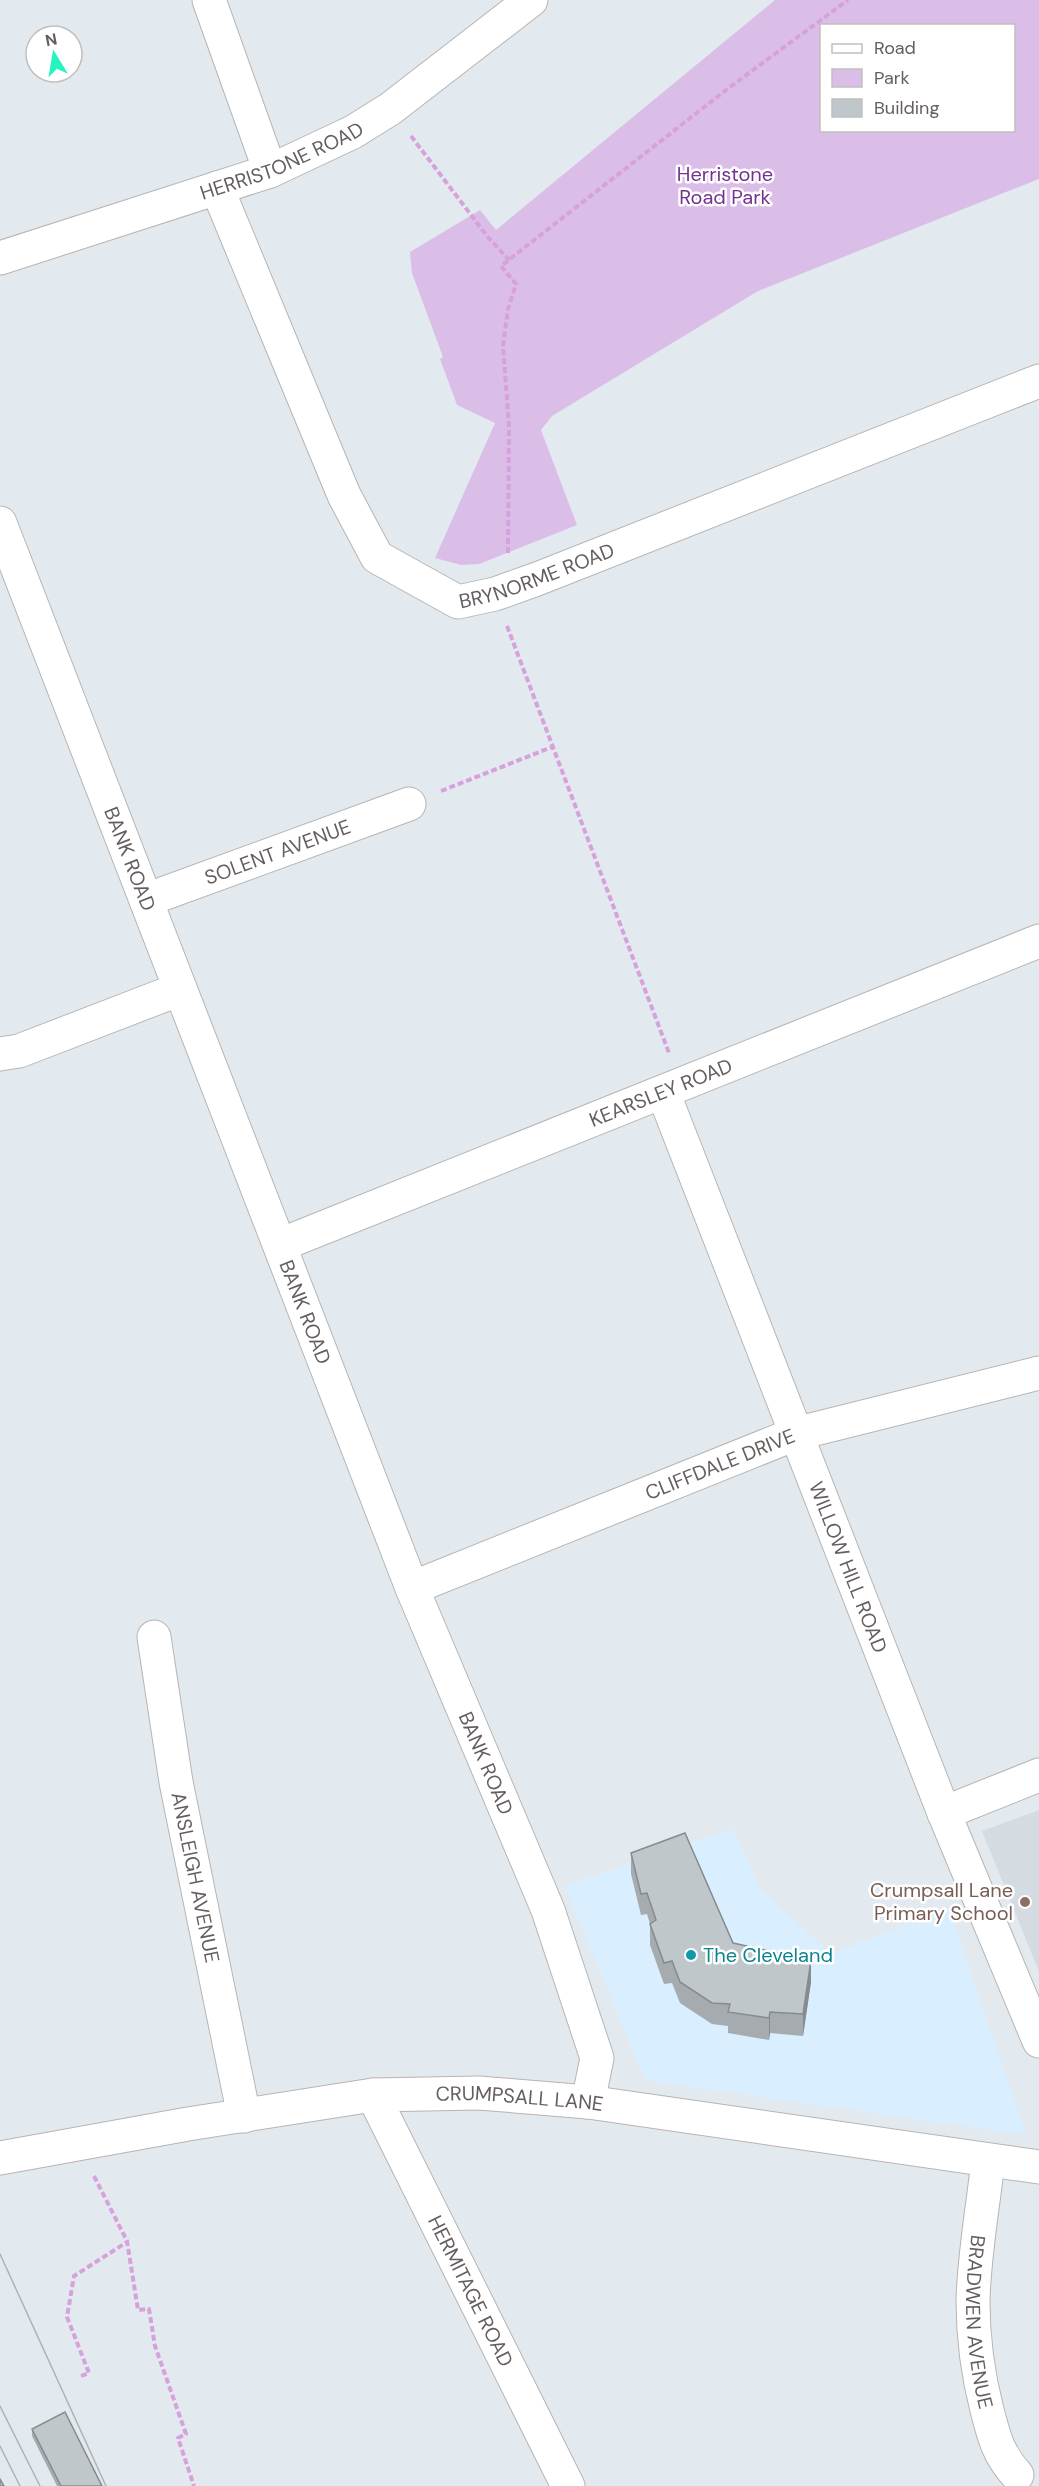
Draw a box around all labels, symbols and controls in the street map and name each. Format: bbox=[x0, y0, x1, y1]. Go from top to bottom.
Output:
north arrow bbox=[24, 24, 84, 84]
legend bbox=[820, 24, 1015, 132]
text: N bbox=[44, 28, 59, 51]
text: Road bbox=[874, 36, 916, 60]
text: Park bbox=[874, 66, 910, 90]
text: Building bbox=[874, 96, 939, 120]
street label: HERRISTONE ROAD bbox=[197, 116, 368, 206]
park label: Herristone Road Park bbox=[677, 161, 773, 210]
street label: BRYNORME ROAD bbox=[457, 537, 618, 614]
street label: BANK ROAD bbox=[98, 803, 162, 914]
street label: SOLENT AVENUE bbox=[201, 813, 354, 891]
street label: KEARSLEY ROAD bbox=[585, 1052, 736, 1133]
street label: BANK ROAD bbox=[273, 1256, 337, 1368]
street label: CLIFFDALE DRIVE bbox=[641, 1422, 799, 1506]
street label: WILLOW HILL ROAD bbox=[803, 1478, 893, 1657]
street label: BANK ROAD bbox=[453, 1708, 519, 1819]
street label: ANSLEIGH AVENUE bbox=[165, 1790, 225, 1965]
place label: Crumpsall Lane Primary School bbox=[870, 1877, 1013, 1926]
marker: Crumpsall Lane Primary School bbox=[1018, 1895, 1032, 1909]
place label: The Cleveland bbox=[703, 1942, 833, 1968]
marker: The Cleveland bbox=[684, 1948, 698, 1962]
street label: CRUMPSALL LANE bbox=[435, 2080, 605, 2117]
street label: HERMITAGE ROAD bbox=[422, 2211, 519, 2371]
street label: BRADWEN AVENUE bbox=[960, 2234, 999, 2411]

